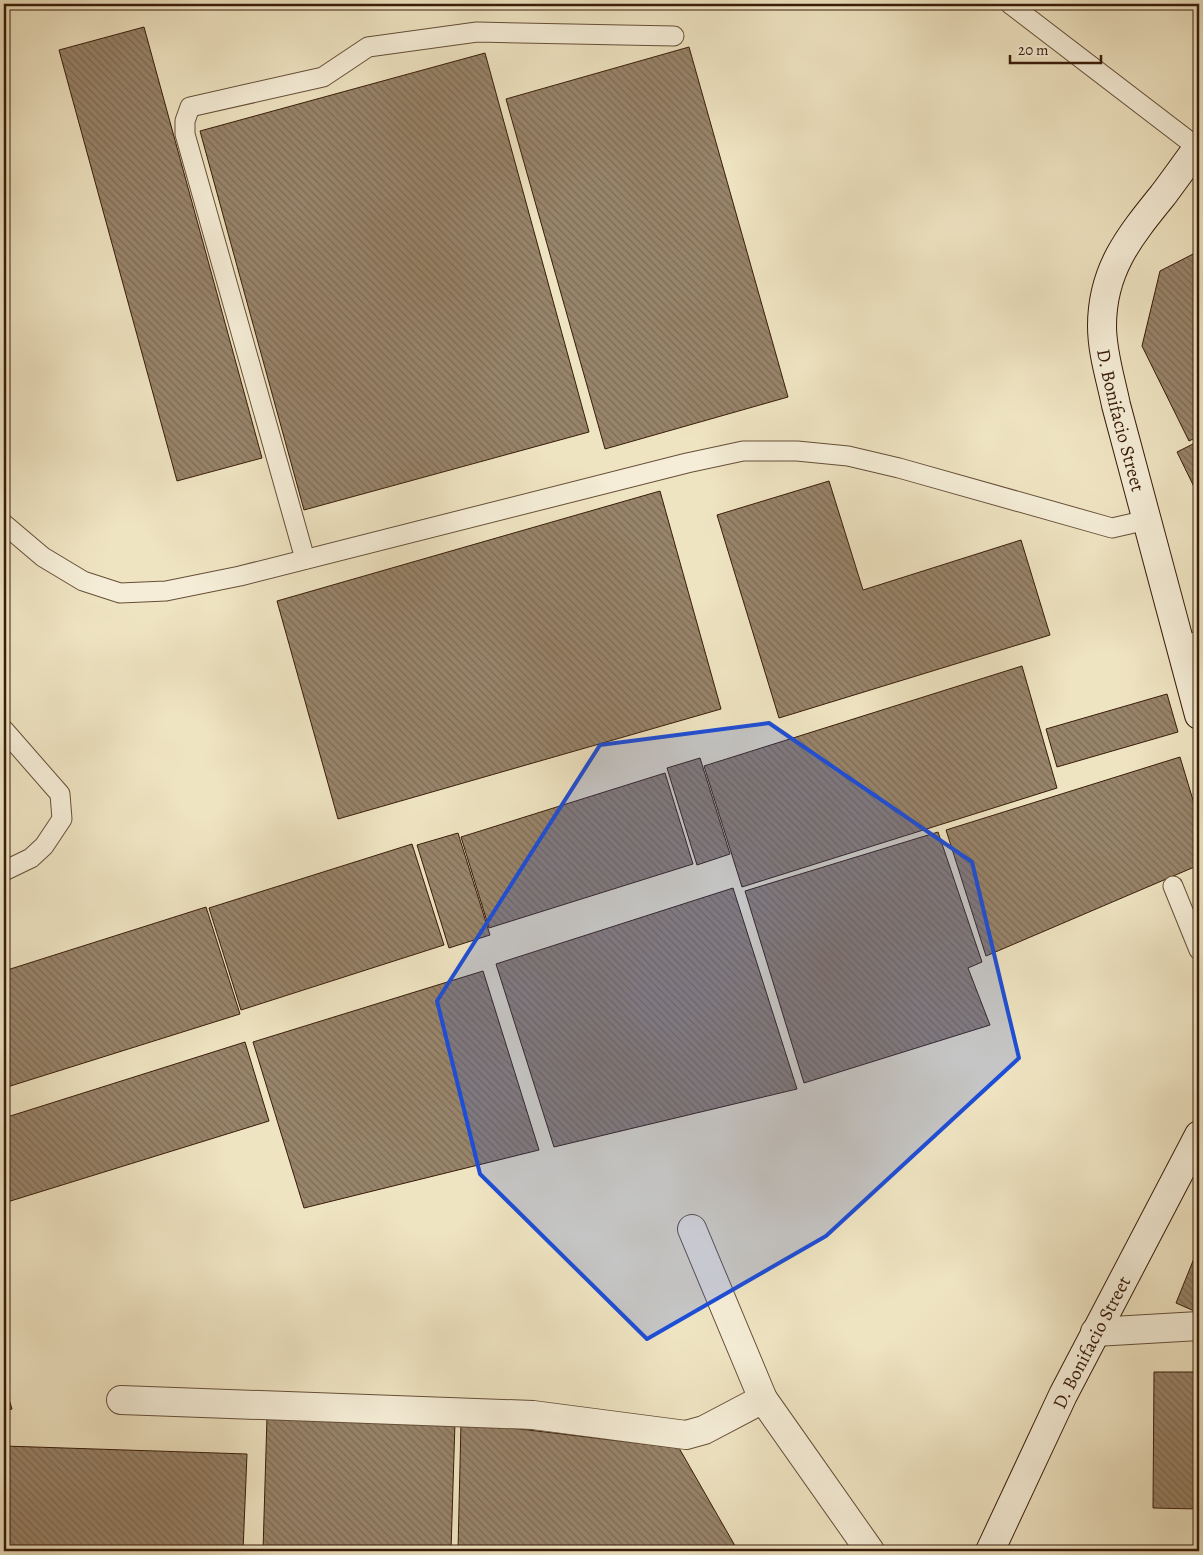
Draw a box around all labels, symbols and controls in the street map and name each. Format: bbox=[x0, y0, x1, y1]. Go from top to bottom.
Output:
scale bar bbox=[1010, 32, 1102, 64]
text: 20 m bbox=[1018, 40, 1049, 60]
street label: D. Bonifacio Street bbox=[1090, 347, 1151, 495]
street label: D. Bonifacio Street bbox=[1046, 1272, 1137, 1413]

